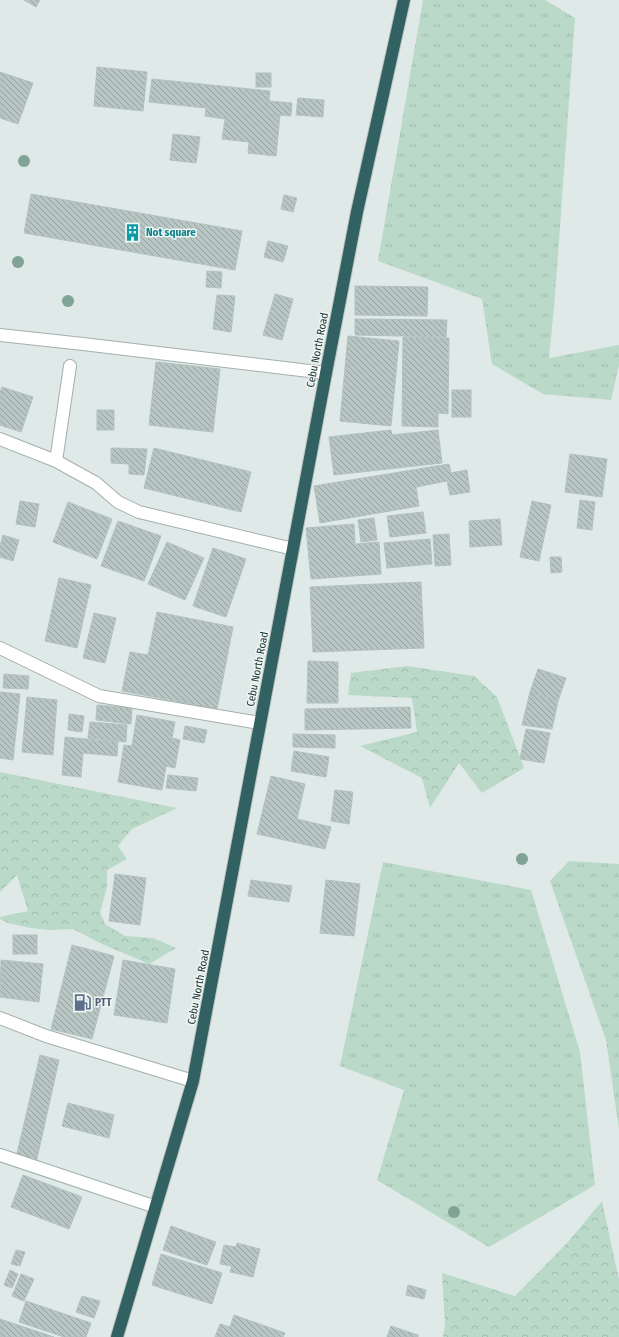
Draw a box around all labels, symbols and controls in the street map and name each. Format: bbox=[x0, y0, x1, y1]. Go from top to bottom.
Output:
building icon: Not square bbox=[123, 222, 143, 242]
place label: Not square bbox=[146, 226, 196, 239]
street label: Cebu North Road bbox=[304, 312, 331, 389]
street label: Cebu North Road bbox=[244, 631, 271, 708]
street label: Cebu North Road bbox=[185, 949, 212, 1026]
fuel station icon: PTT bbox=[72, 992, 92, 1012]
place label: PTT bbox=[95, 996, 112, 1009]

